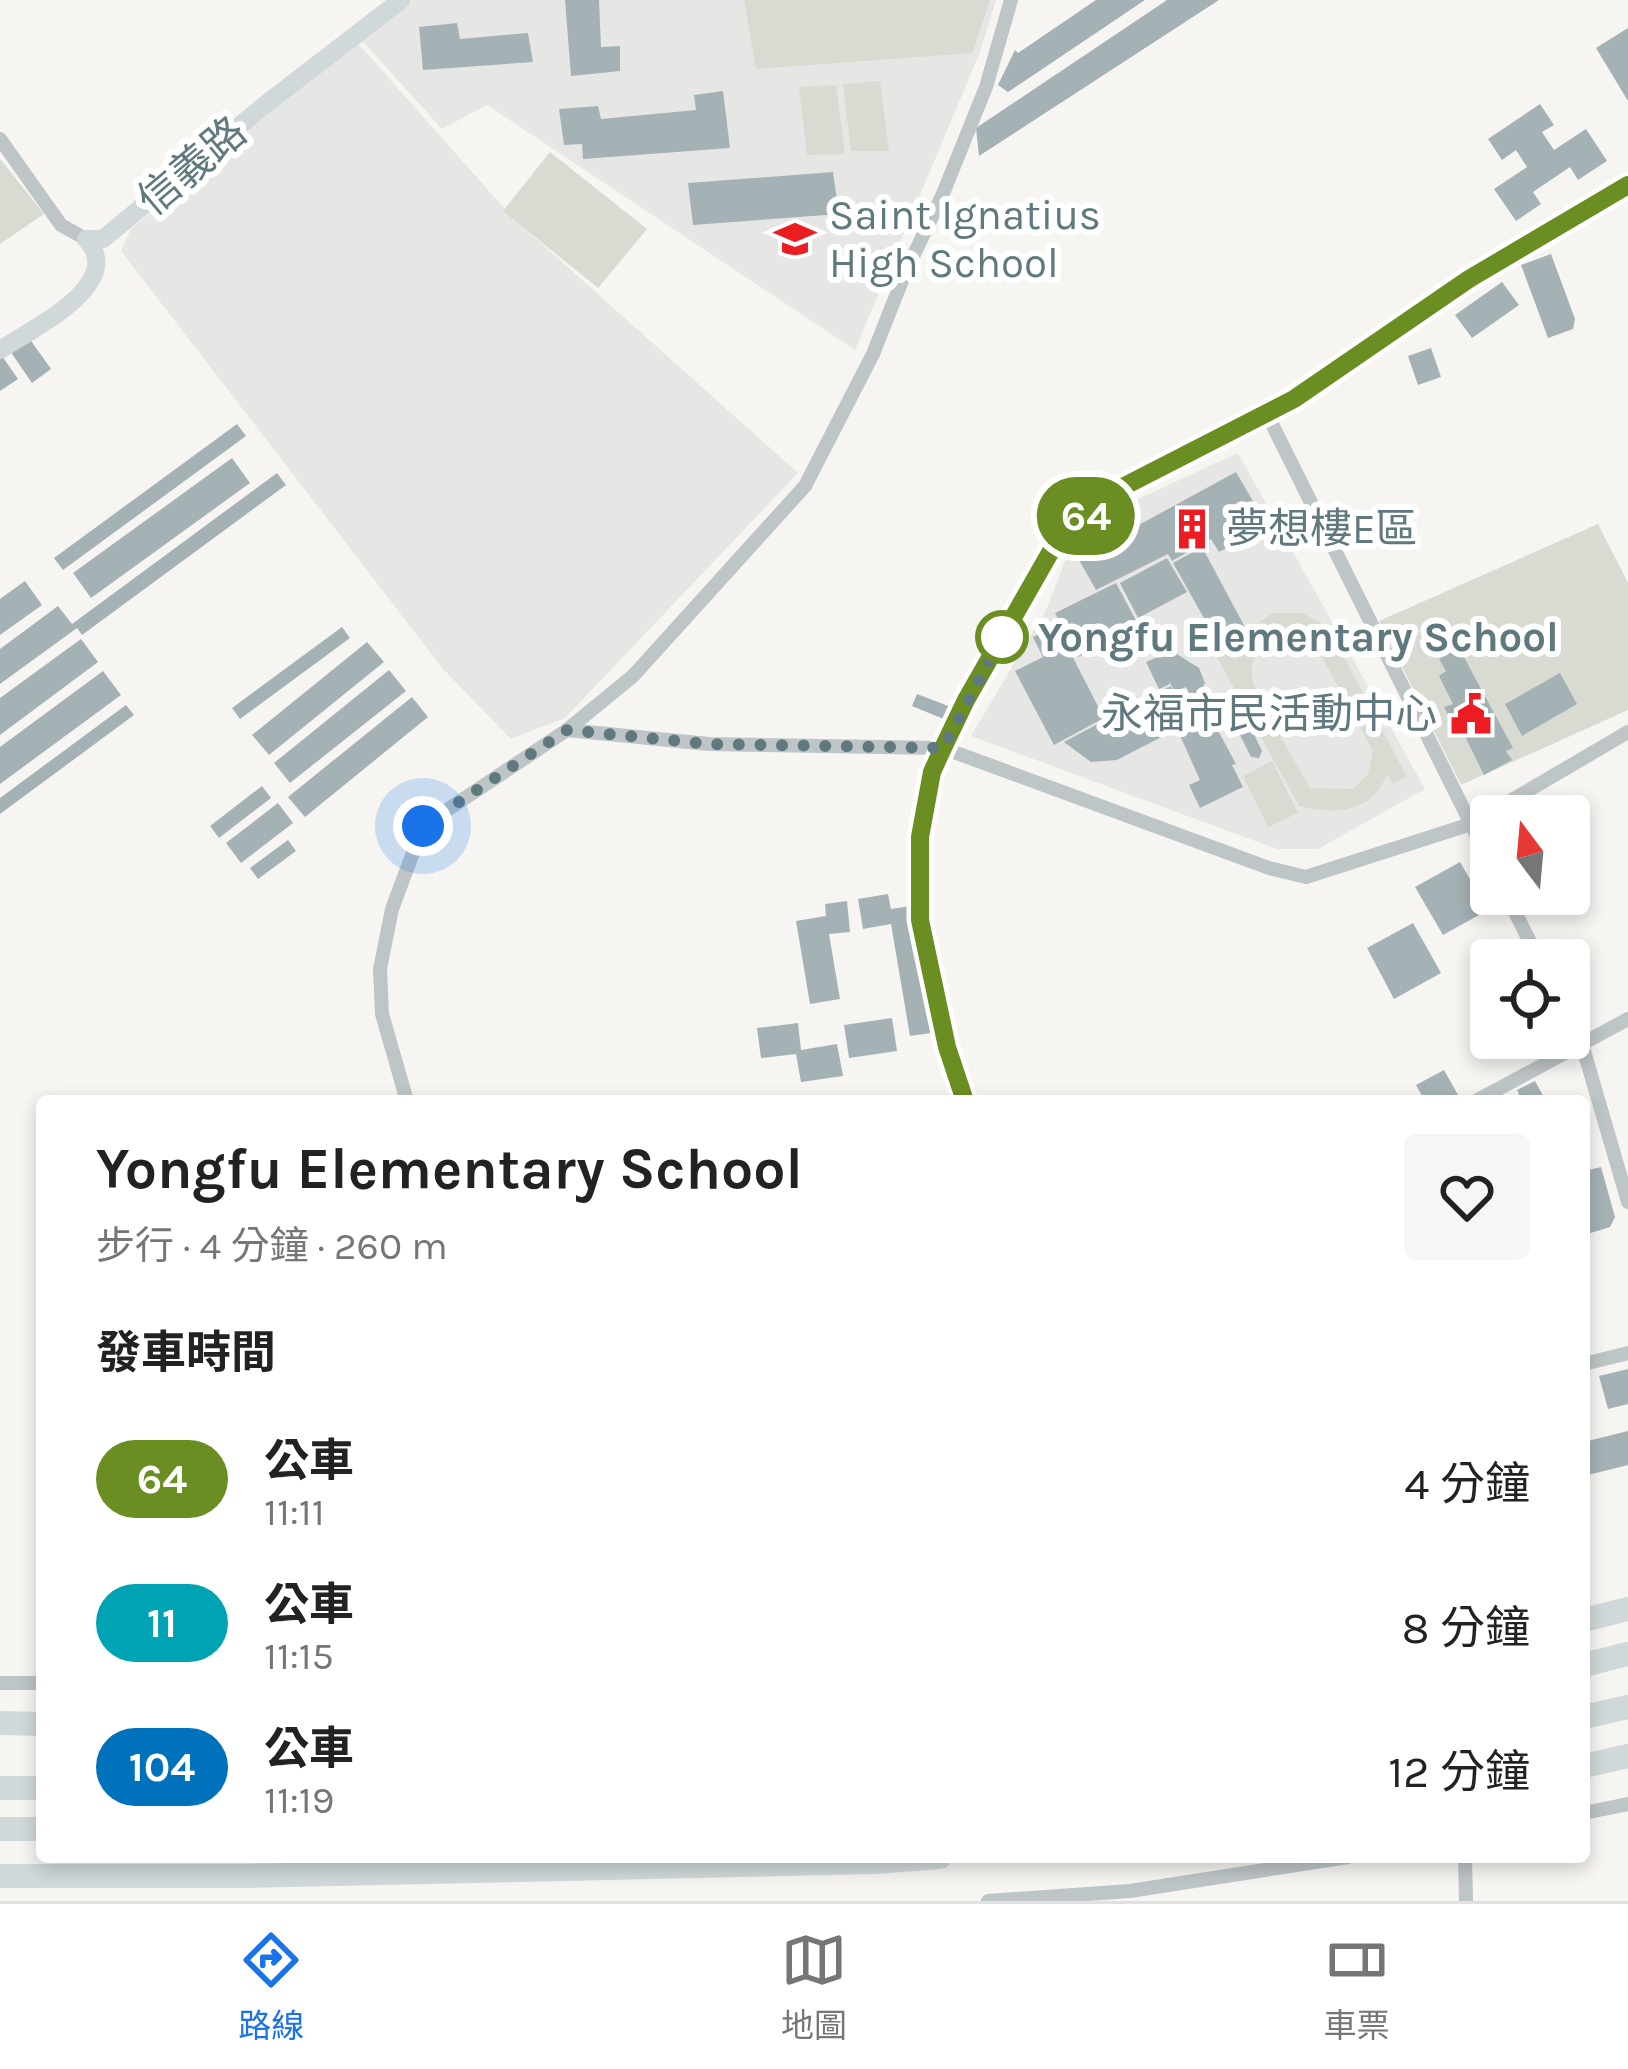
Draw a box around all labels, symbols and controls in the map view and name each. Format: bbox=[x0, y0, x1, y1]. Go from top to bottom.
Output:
street label: 信義路 bbox=[128, 106, 256, 226]
place label: Saint Ignatius High School bbox=[829, 190, 1101, 288]
school or university icon: Saint Ignatius High School bbox=[772, 216, 818, 262]
line badge: 64 bbox=[1032, 477, 1140, 555]
text: 64 bbox=[1061, 491, 1111, 541]
place label: 夢想樓E區 bbox=[1226, 504, 1418, 554]
building icon: 夢想樓E區 bbox=[1169, 506, 1215, 552]
marker: Yongfu Elementary School bbox=[977, 612, 1027, 662]
place label: Yongfu Elementary School bbox=[1038, 612, 1559, 662]
place label: 永福市民活動中心 bbox=[1101, 689, 1437, 739]
public building icon: 永福市民活動中心 bbox=[1448, 691, 1494, 737]
north arrow bbox=[1470, 795, 1590, 915]
map controls bbox=[1470, 795, 1590, 1059]
your location bbox=[393, 796, 453, 856]
button: locate bbox=[1470, 939, 1590, 1059]
button: heart bbox=[1404, 1134, 1530, 1260]
text: Yongfu Elementary School bbox=[96, 1136, 803, 1202]
text: 步行 · 4 分鐘 · 260 m bbox=[96, 1223, 448, 1269]
text: 發車時間 bbox=[96, 1327, 276, 1379]
text: 公車 bbox=[264, 1435, 354, 1487]
text: 64 bbox=[137, 1454, 187, 1504]
text: 4 分鐘 bbox=[1404, 1458, 1530, 1510]
text: 11:11 bbox=[264, 1489, 325, 1535]
text: 公車 bbox=[264, 1579, 354, 1631]
text: 11 bbox=[147, 1598, 177, 1648]
text: 8 分鐘 bbox=[1402, 1602, 1530, 1654]
text: 11:15 bbox=[264, 1633, 334, 1679]
text: 公車 bbox=[264, 1723, 354, 1775]
text: 104 bbox=[129, 1742, 195, 1792]
text: 12 分鐘 bbox=[1388, 1746, 1530, 1798]
text: 11:19 bbox=[264, 1777, 334, 1823]
tab: 路線 bbox=[238, 1927, 304, 2047]
tab: 地圖 bbox=[781, 1927, 847, 2047]
tab: 車票 bbox=[1324, 1927, 1390, 2047]

